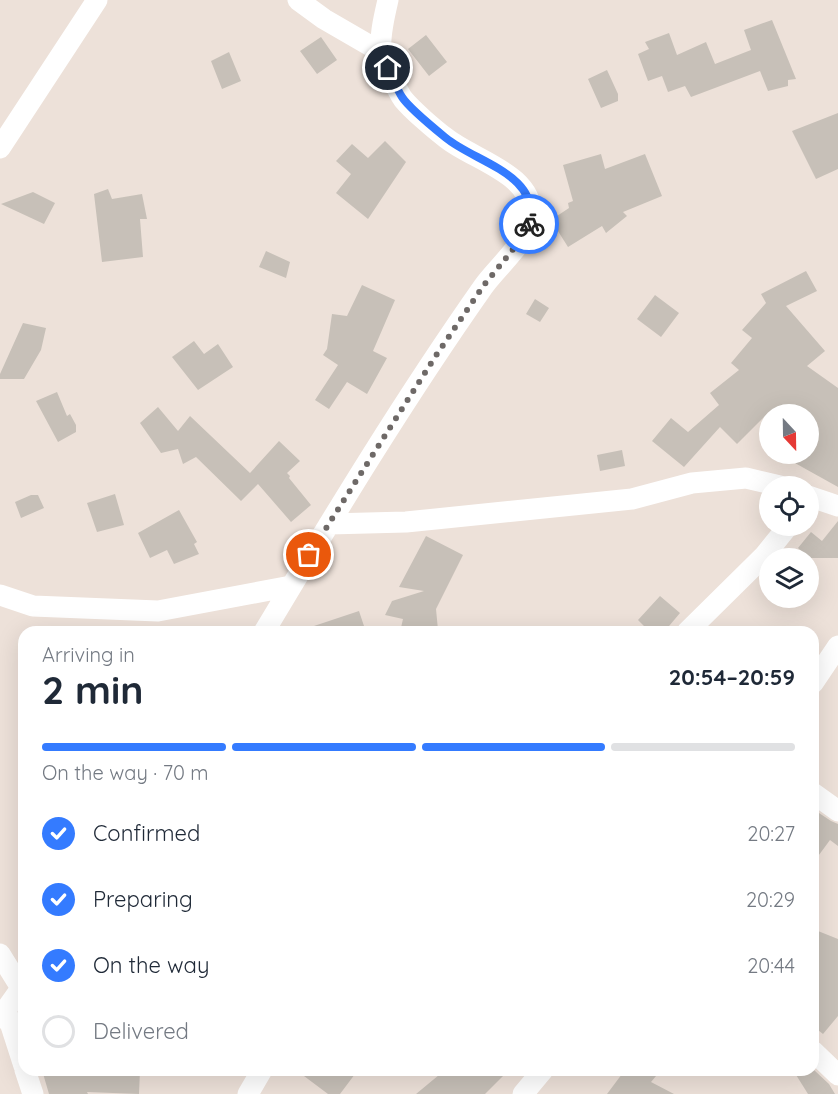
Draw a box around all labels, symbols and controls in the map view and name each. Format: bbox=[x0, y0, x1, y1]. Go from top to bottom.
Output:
pin bbox=[362, 42, 413, 93]
icon: home bbox=[371, 51, 404, 84]
courier bbox=[499, 194, 559, 254]
icon: bike bbox=[513, 208, 546, 241]
north arrow bbox=[759, 404, 819, 464]
map controls bbox=[759, 404, 819, 608]
button: locate bbox=[759, 476, 819, 536]
pin bbox=[283, 529, 334, 580]
icon: bag bbox=[292, 538, 325, 571]
button: layers bbox=[759, 548, 819, 608]
text: Arriving in bbox=[42, 642, 135, 667]
text: 20:54–20:59 bbox=[669, 663, 795, 691]
text: 2 min bbox=[42, 665, 144, 714]
text: On the way · 70 m bbox=[42, 760, 209, 785]
icon: check bbox=[42, 817, 75, 850]
text: Confirmed bbox=[93, 819, 200, 847]
text: 20:27 bbox=[747, 821, 795, 846]
icon: check bbox=[42, 883, 75, 916]
text: Preparing bbox=[93, 885, 193, 913]
text: 20:29 bbox=[746, 887, 795, 912]
icon: check bbox=[42, 949, 75, 982]
text: On the way bbox=[93, 951, 209, 979]
text: 20:44 bbox=[747, 953, 795, 978]
text: Delivered bbox=[93, 1017, 189, 1045]

